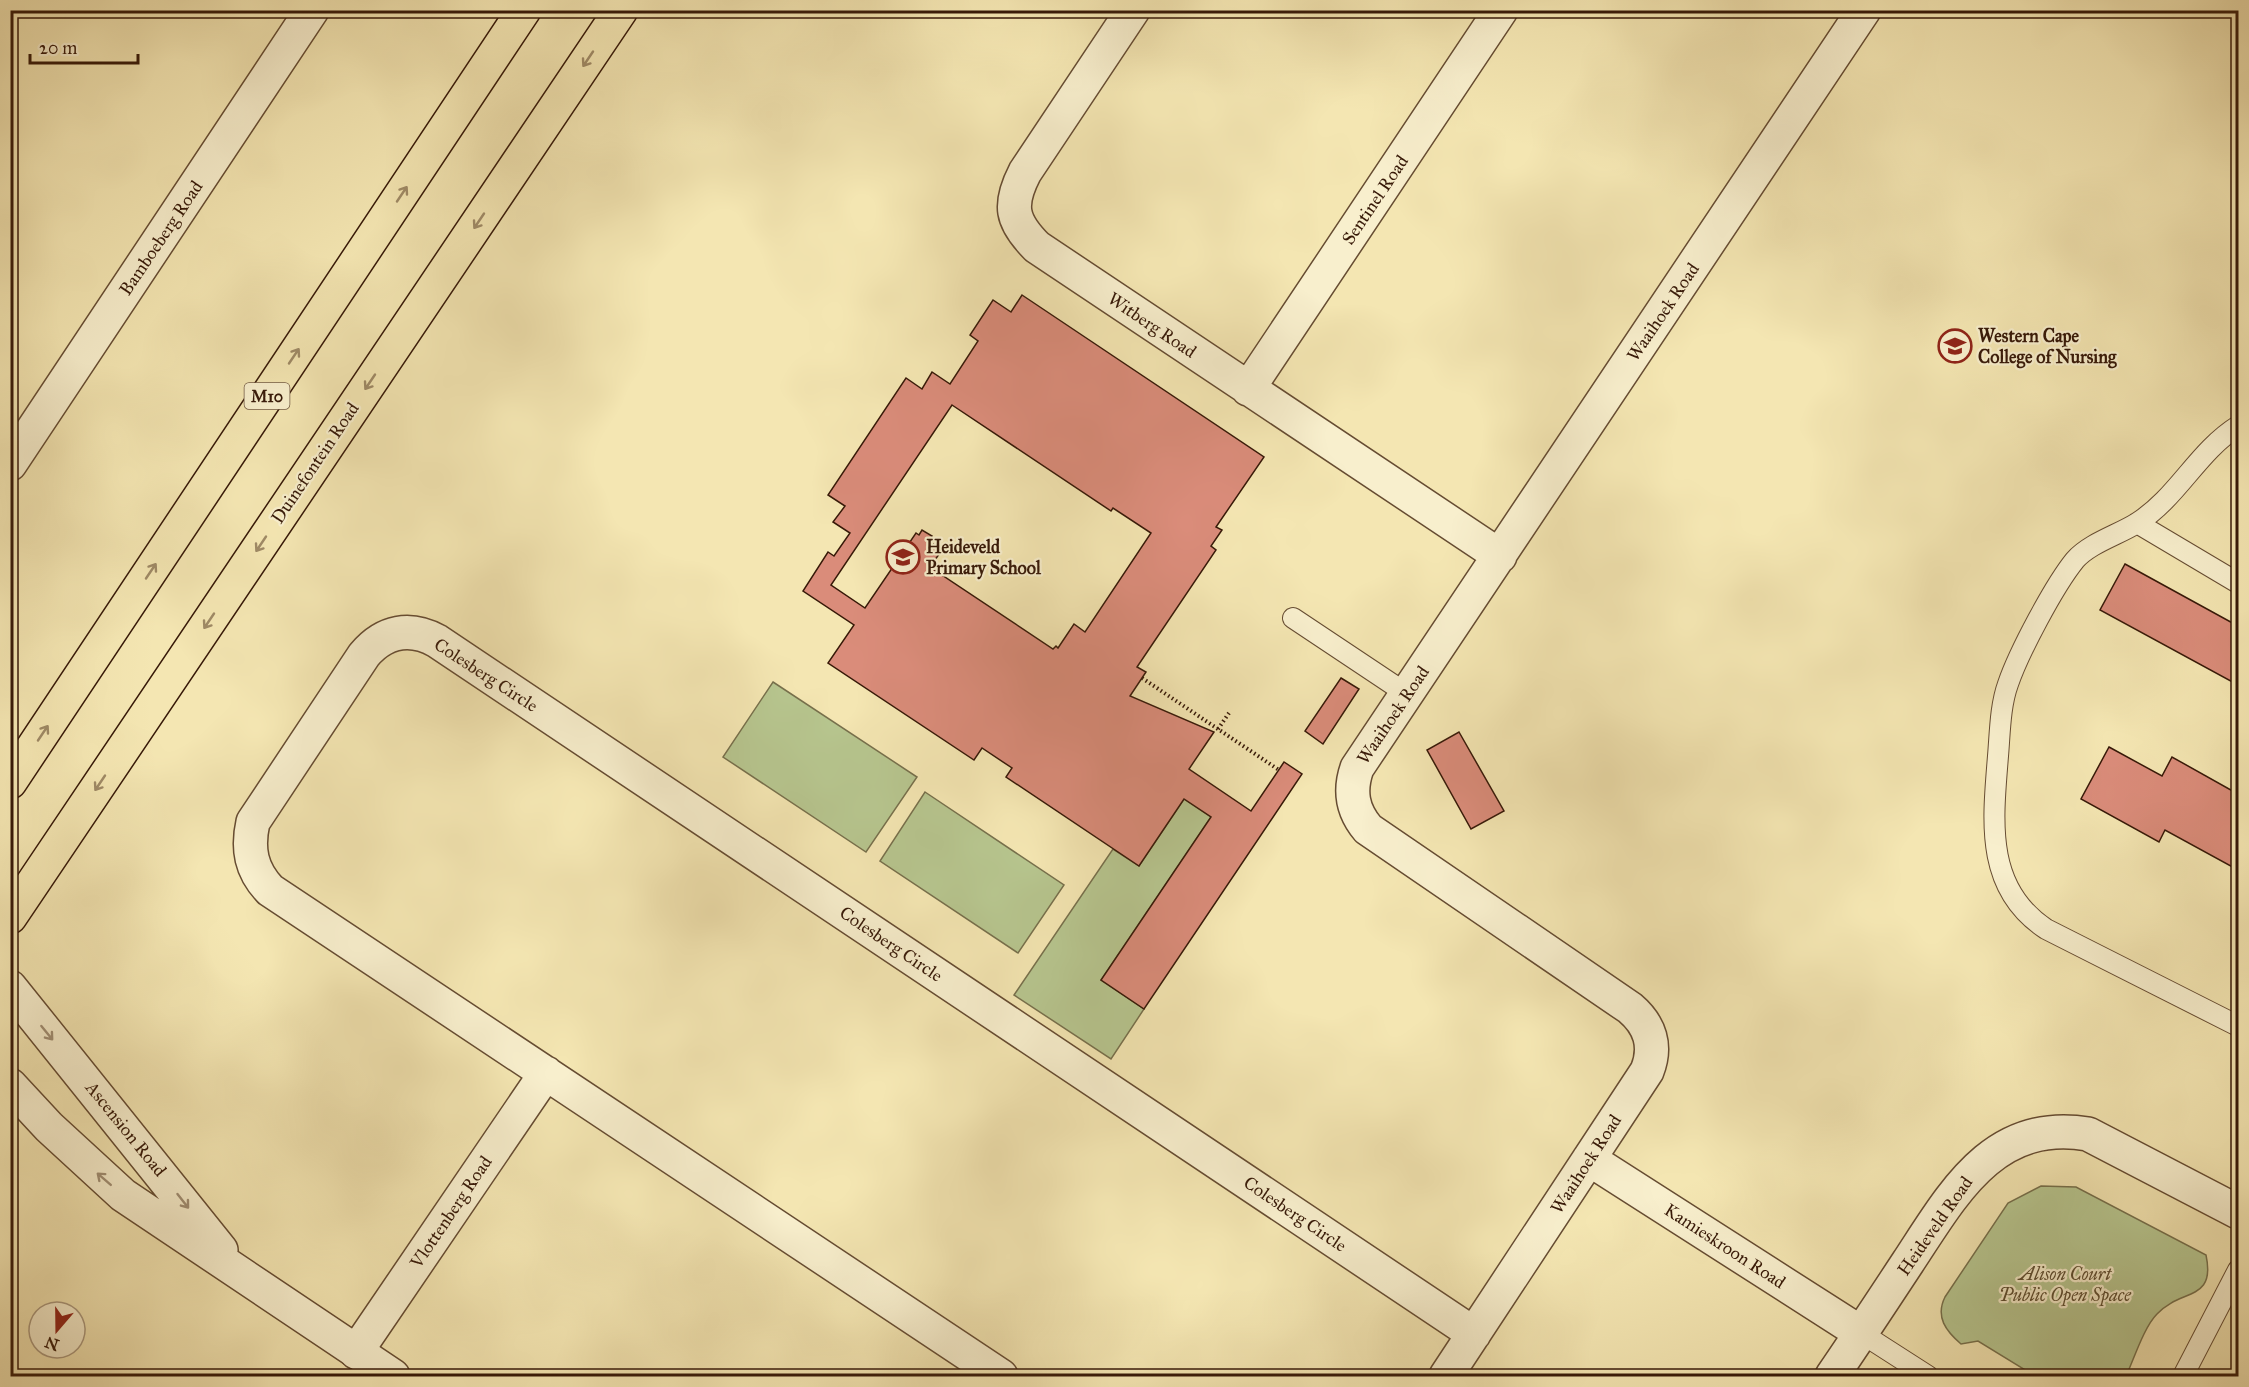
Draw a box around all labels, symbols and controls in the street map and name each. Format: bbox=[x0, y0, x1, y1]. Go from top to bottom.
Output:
scale bar bbox=[30, 27, 138, 65]
text: 20 m bbox=[39, 37, 77, 59]
one-way arrow bbox=[582, 50, 594, 67]
street label: Sentinel Road bbox=[1337, 151, 1413, 249]
street label: Bamboeberg Road bbox=[115, 176, 208, 300]
one-way arrow bbox=[396, 186, 408, 203]
one-way arrow bbox=[473, 212, 485, 228]
street label: Waaihoek Road bbox=[1622, 259, 1704, 365]
street label: Witberg Road bbox=[1103, 287, 1200, 363]
place label: Western Cape College of Nursing bbox=[1978, 325, 2117, 369]
school or university icon: Western Cape College of Nursing bbox=[1937, 328, 1973, 364]
one-way arrow bbox=[288, 349, 300, 365]
one-way arrow bbox=[364, 373, 376, 390]
road number: M10 bbox=[244, 383, 290, 409]
street label: Duinefontein Road bbox=[266, 398, 364, 528]
one-way arrow bbox=[255, 535, 267, 551]
place label: Heideveld Primary School bbox=[926, 536, 1042, 580]
school or university icon: Heideveld Primary School bbox=[885, 539, 921, 575]
one-way arrow bbox=[145, 563, 157, 580]
one-way arrow bbox=[202, 613, 215, 630]
street label: Colesberg Circle bbox=[429, 633, 542, 718]
street label: Waaihoek Road bbox=[1352, 662, 1434, 768]
one-way arrow bbox=[37, 726, 49, 742]
one-way arrow bbox=[94, 775, 106, 791]
street label: Colesberg Circle bbox=[835, 902, 947, 987]
one-way arrow bbox=[41, 1025, 54, 1041]
street label: Ascension Road bbox=[80, 1076, 171, 1181]
street label: Waaihoek Road bbox=[1546, 1110, 1626, 1218]
street label: Vlottenberg Road bbox=[405, 1152, 498, 1274]
one-way arrow bbox=[97, 1172, 112, 1186]
street label: Colesberg Circle bbox=[1239, 1172, 1351, 1257]
street label: Heideveld Road bbox=[1893, 1172, 1977, 1280]
one-way arrow bbox=[176, 1193, 189, 1209]
street label: Kamieskroon Road bbox=[1660, 1199, 1790, 1293]
park label: Alison Court Public Open Space bbox=[1999, 1263, 2132, 1307]
north arrow bbox=[27, 1300, 87, 1360]
text: N bbox=[42, 1332, 62, 1355]

